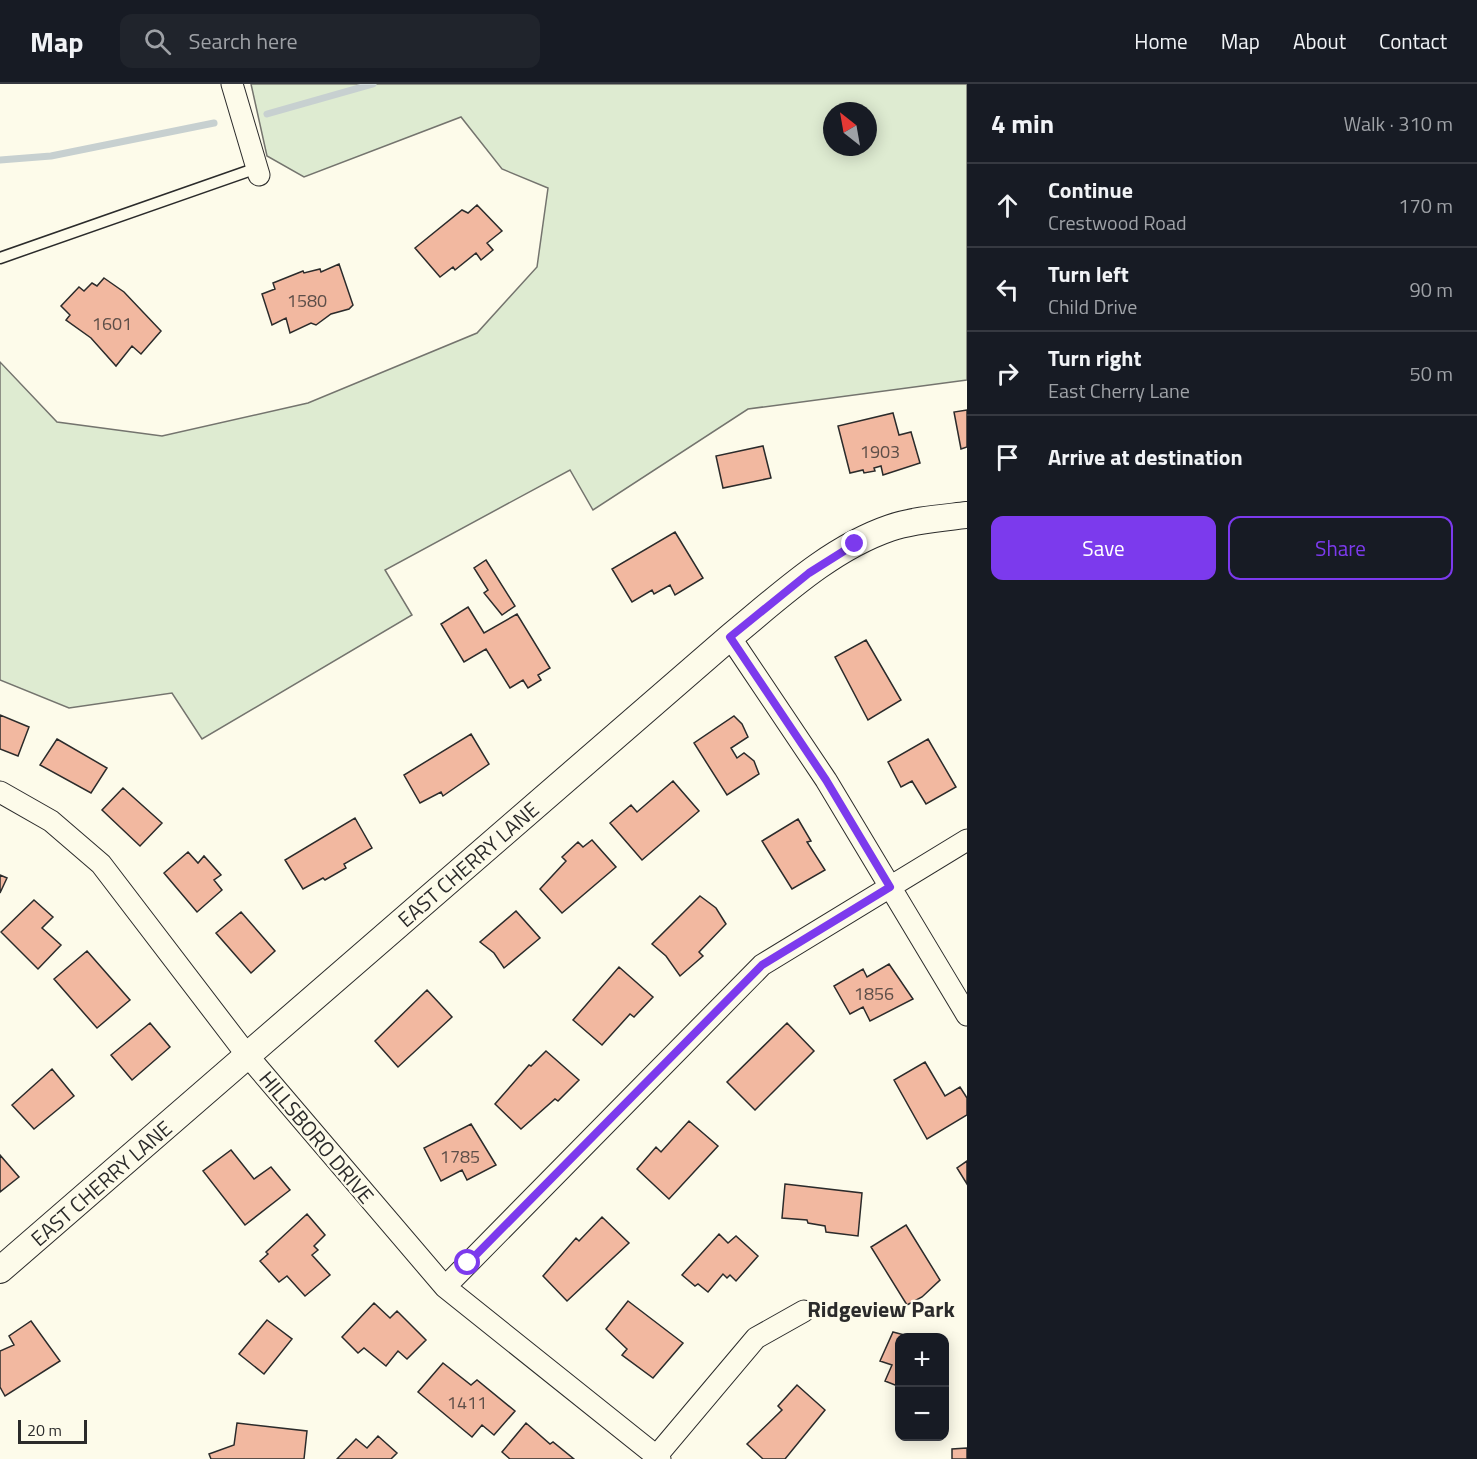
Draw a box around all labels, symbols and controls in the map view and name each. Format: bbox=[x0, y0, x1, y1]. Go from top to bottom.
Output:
search box bbox=[120, 14, 540, 68]
text: Map bbox=[30, 20, 84, 63]
text: Search here bbox=[189, 24, 298, 58]
icon: search bbox=[141, 25, 174, 58]
text: Home bbox=[1134, 25, 1188, 57]
text: Map bbox=[1221, 25, 1260, 57]
text: About bbox=[1293, 25, 1346, 57]
text: Contact bbox=[1379, 25, 1447, 57]
north arrow bbox=[823, 102, 877, 156]
text: 4 min bbox=[991, 104, 1054, 143]
text: Walk · 310 m bbox=[1344, 108, 1453, 139]
text: Continue bbox=[1048, 173, 1133, 207]
icon: ahead bbox=[991, 189, 1024, 222]
text: 170 m bbox=[1398, 190, 1453, 221]
text: Crestwood Road bbox=[1048, 207, 1186, 238]
text: Turn left bbox=[1048, 257, 1129, 291]
icon: left bbox=[991, 273, 1024, 306]
text: 90 m bbox=[1409, 274, 1453, 305]
house number: 1580 bbox=[287, 287, 327, 314]
text: Child Drive bbox=[1048, 291, 1137, 322]
house number: 1601 bbox=[92, 310, 132, 337]
text: Turn right bbox=[1048, 341, 1142, 375]
icon: right bbox=[991, 357, 1024, 390]
text: 50 m bbox=[1409, 358, 1453, 389]
text: East Cherry Lane bbox=[1048, 375, 1190, 406]
house number: 1903 bbox=[860, 438, 900, 465]
text: Arrive at destination bbox=[1048, 440, 1243, 474]
icon: arrive bbox=[991, 441, 1024, 474]
button: Save bbox=[991, 516, 1216, 580]
button: Share bbox=[1228, 516, 1453, 580]
route end bbox=[841, 530, 867, 556]
street label: EAST CHERRY LANE bbox=[390, 794, 546, 934]
house number: 1856 bbox=[854, 980, 894, 1007]
street label: HILLSBORO DRIVE bbox=[252, 1064, 382, 1210]
street label: EAST CHERRY LANE bbox=[23, 1113, 179, 1253]
house number: 1785 bbox=[440, 1143, 480, 1170]
route start bbox=[454, 1249, 480, 1275]
district label: Ridgeview Park bbox=[807, 1292, 955, 1326]
map controls bbox=[895, 1333, 949, 1441]
button: + bbox=[895, 1333, 949, 1387]
button: − bbox=[895, 1387, 949, 1441]
house number: 1411 bbox=[447, 1389, 487, 1416]
scale bar bbox=[18, 1417, 87, 1444]
text: 20 m bbox=[27, 1418, 62, 1442]

